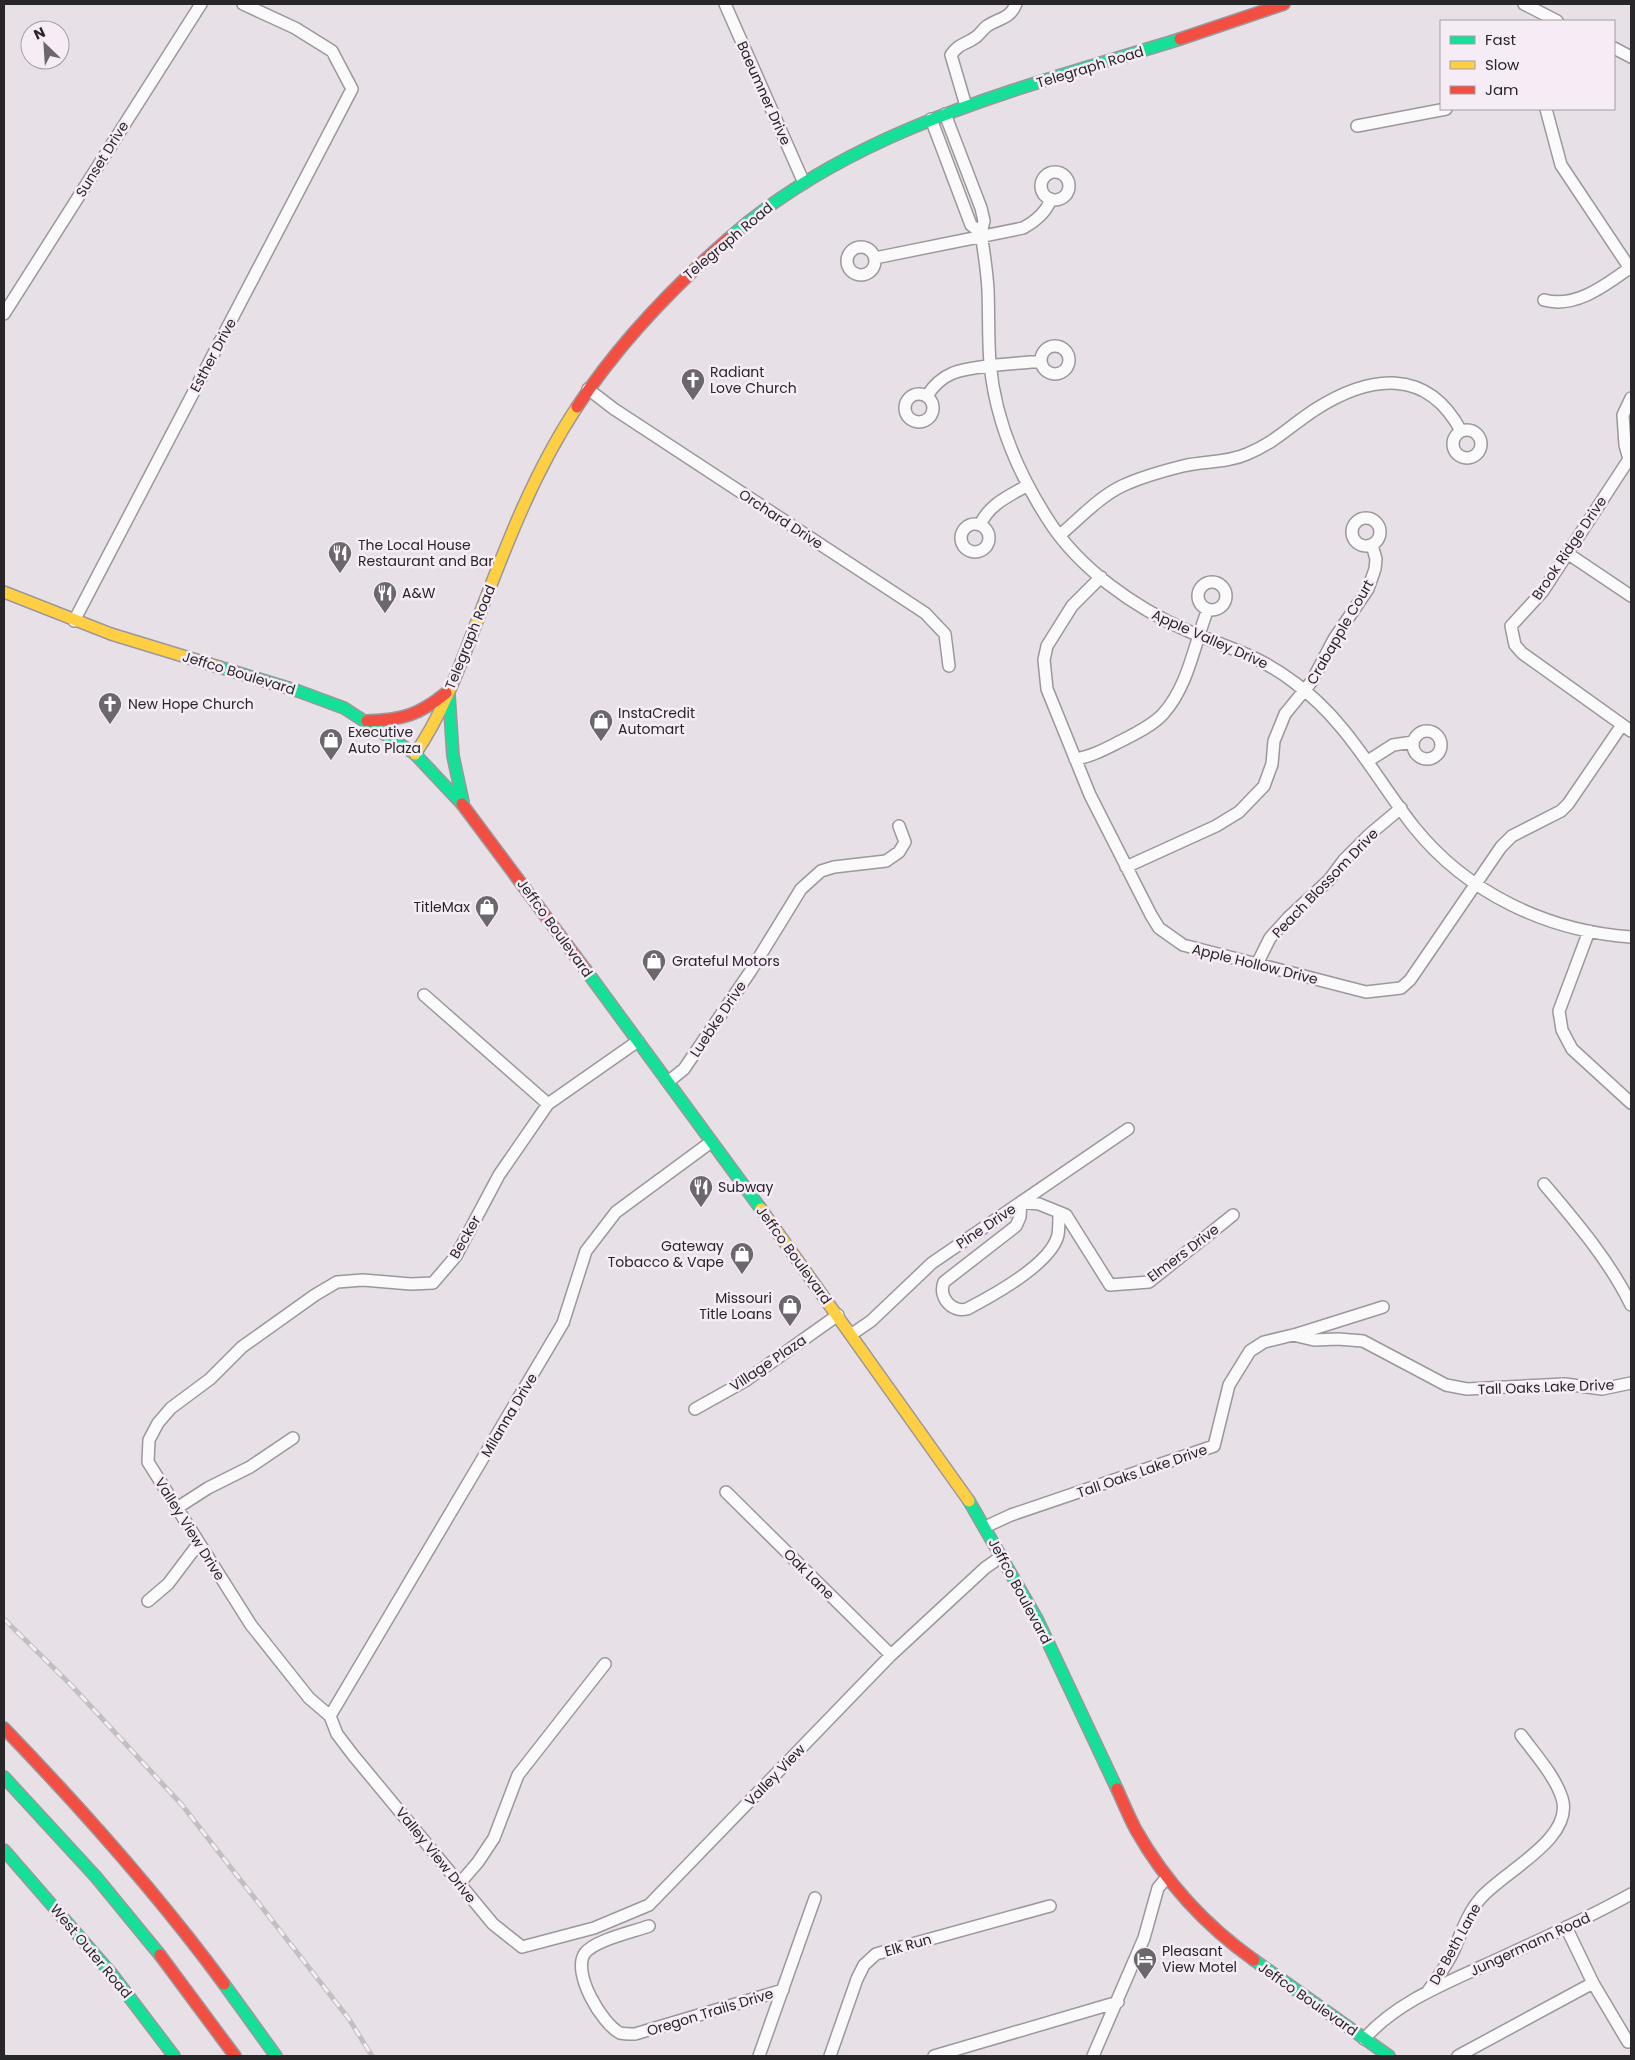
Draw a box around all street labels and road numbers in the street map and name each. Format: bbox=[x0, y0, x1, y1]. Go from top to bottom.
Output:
street label: Baeumner Drive bbox=[732, 38, 796, 148]
street label: Telegraph Road bbox=[1034, 41, 1146, 93]
street label: Sunset Drive bbox=[71, 117, 133, 201]
street label: Telegraph Road bbox=[679, 198, 777, 284]
street label: Esther Drive bbox=[185, 314, 241, 396]
street label: Orchard Drive bbox=[735, 484, 827, 554]
street label: Brook Ridge Drive bbox=[1527, 492, 1611, 604]
street label: Crabapple Court bbox=[1302, 576, 1378, 688]
street label: Telegraph Road bbox=[440, 582, 500, 692]
street label: Apple Valley Drive bbox=[1149, 604, 1272, 674]
street label: Jeffco Boulevard bbox=[180, 646, 298, 700]
street label: Peach Blossom Drive bbox=[1267, 824, 1383, 942]
street label: Jeffco Boulevard bbox=[512, 875, 598, 981]
street label: Apple Hollow Drive bbox=[1190, 939, 1320, 989]
street label: Luebke Drive bbox=[685, 977, 751, 1061]
street label: Pine Drive bbox=[952, 1199, 1020, 1253]
street label: Jeffco Boulevard bbox=[751, 1202, 837, 1308]
street label: Becker bbox=[445, 1212, 485, 1262]
street label: Elmers Drive bbox=[1143, 1219, 1223, 1287]
street label: Village Plaza bbox=[726, 1330, 810, 1396]
street label: Milanna Drive bbox=[476, 1369, 542, 1461]
street label: Tall Oaks Lake Drive bbox=[1477, 1375, 1615, 1399]
street label: Tall Oaks Lake Drive bbox=[1074, 1439, 1210, 1503]
street label: Valley View Drive bbox=[150, 1474, 230, 1585]
street label: Jeffco Boulevard bbox=[984, 1535, 1056, 1647]
street label: Oak Lane bbox=[779, 1544, 839, 1604]
street label: Valley View bbox=[740, 1739, 810, 1810]
street label: Valley View Drive bbox=[391, 1803, 481, 1907]
street label: De Beth Lane bbox=[1424, 1899, 1486, 1988]
street label: West Outer Road bbox=[46, 1900, 136, 2002]
street label: Jungermann Road bbox=[1467, 1907, 1593, 1981]
street label: Elk Run bbox=[882, 1929, 934, 1961]
street label: Jeffco Boulevard bbox=[1254, 1957, 1362, 2041]
street label: Oregon Trails Drive bbox=[644, 1983, 776, 2041]

